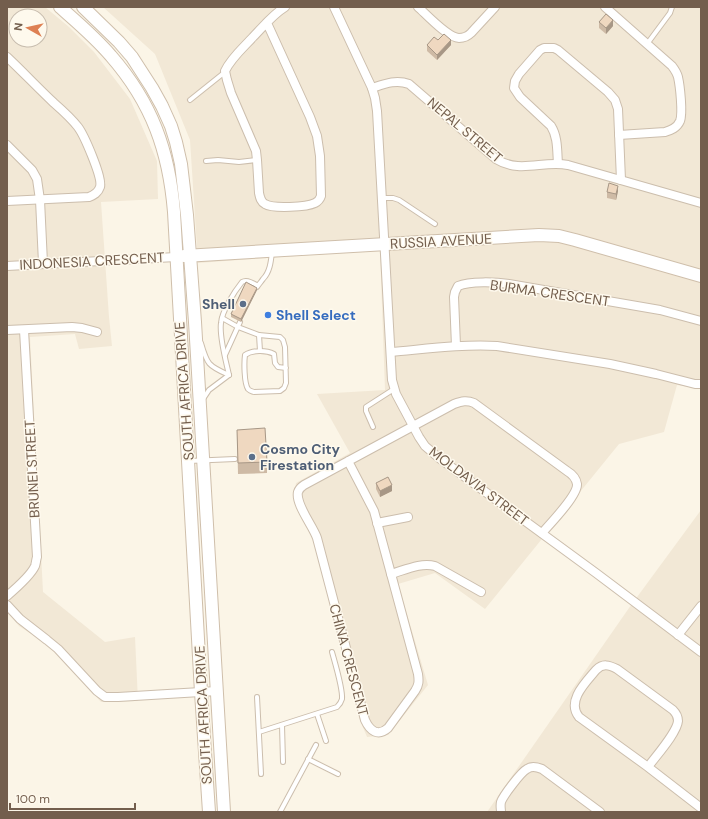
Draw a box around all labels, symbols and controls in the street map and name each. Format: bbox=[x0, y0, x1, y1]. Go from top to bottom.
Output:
north arrow bbox=[8, 8, 48, 48]
text: N bbox=[11, 22, 26, 32]
street label: NEPAL STREET bbox=[424, 93, 506, 167]
street label: RUSSIA AVENUE bbox=[390, 229, 492, 253]
street label: INDONESIA CRESCENT bbox=[19, 248, 165, 274]
street label: BURMA CRESCENT bbox=[489, 276, 611, 310]
place label: Shell bbox=[202, 295, 235, 313]
marker: Shell bbox=[238, 299, 248, 309]
place label: Shell Select bbox=[276, 306, 356, 324]
marker: Shell Select bbox=[263, 310, 273, 320]
street label: SOUTH AFRICA DRIVE bbox=[170, 321, 198, 461]
street label: BRUNEI STREET bbox=[20, 419, 44, 519]
place label: Cosmo City Firestation bbox=[260, 440, 341, 474]
street label: MOLDAVIA STREET bbox=[426, 443, 533, 529]
marker: Cosmo City Firestation bbox=[247, 452, 257, 462]
street label: CHINA CRESCENT bbox=[325, 602, 373, 718]
street label: SOUTH AFRICA DRIVE bbox=[190, 645, 216, 785]
scale bar bbox=[10, 785, 135, 811]
text: 100 m bbox=[16, 791, 50, 807]

